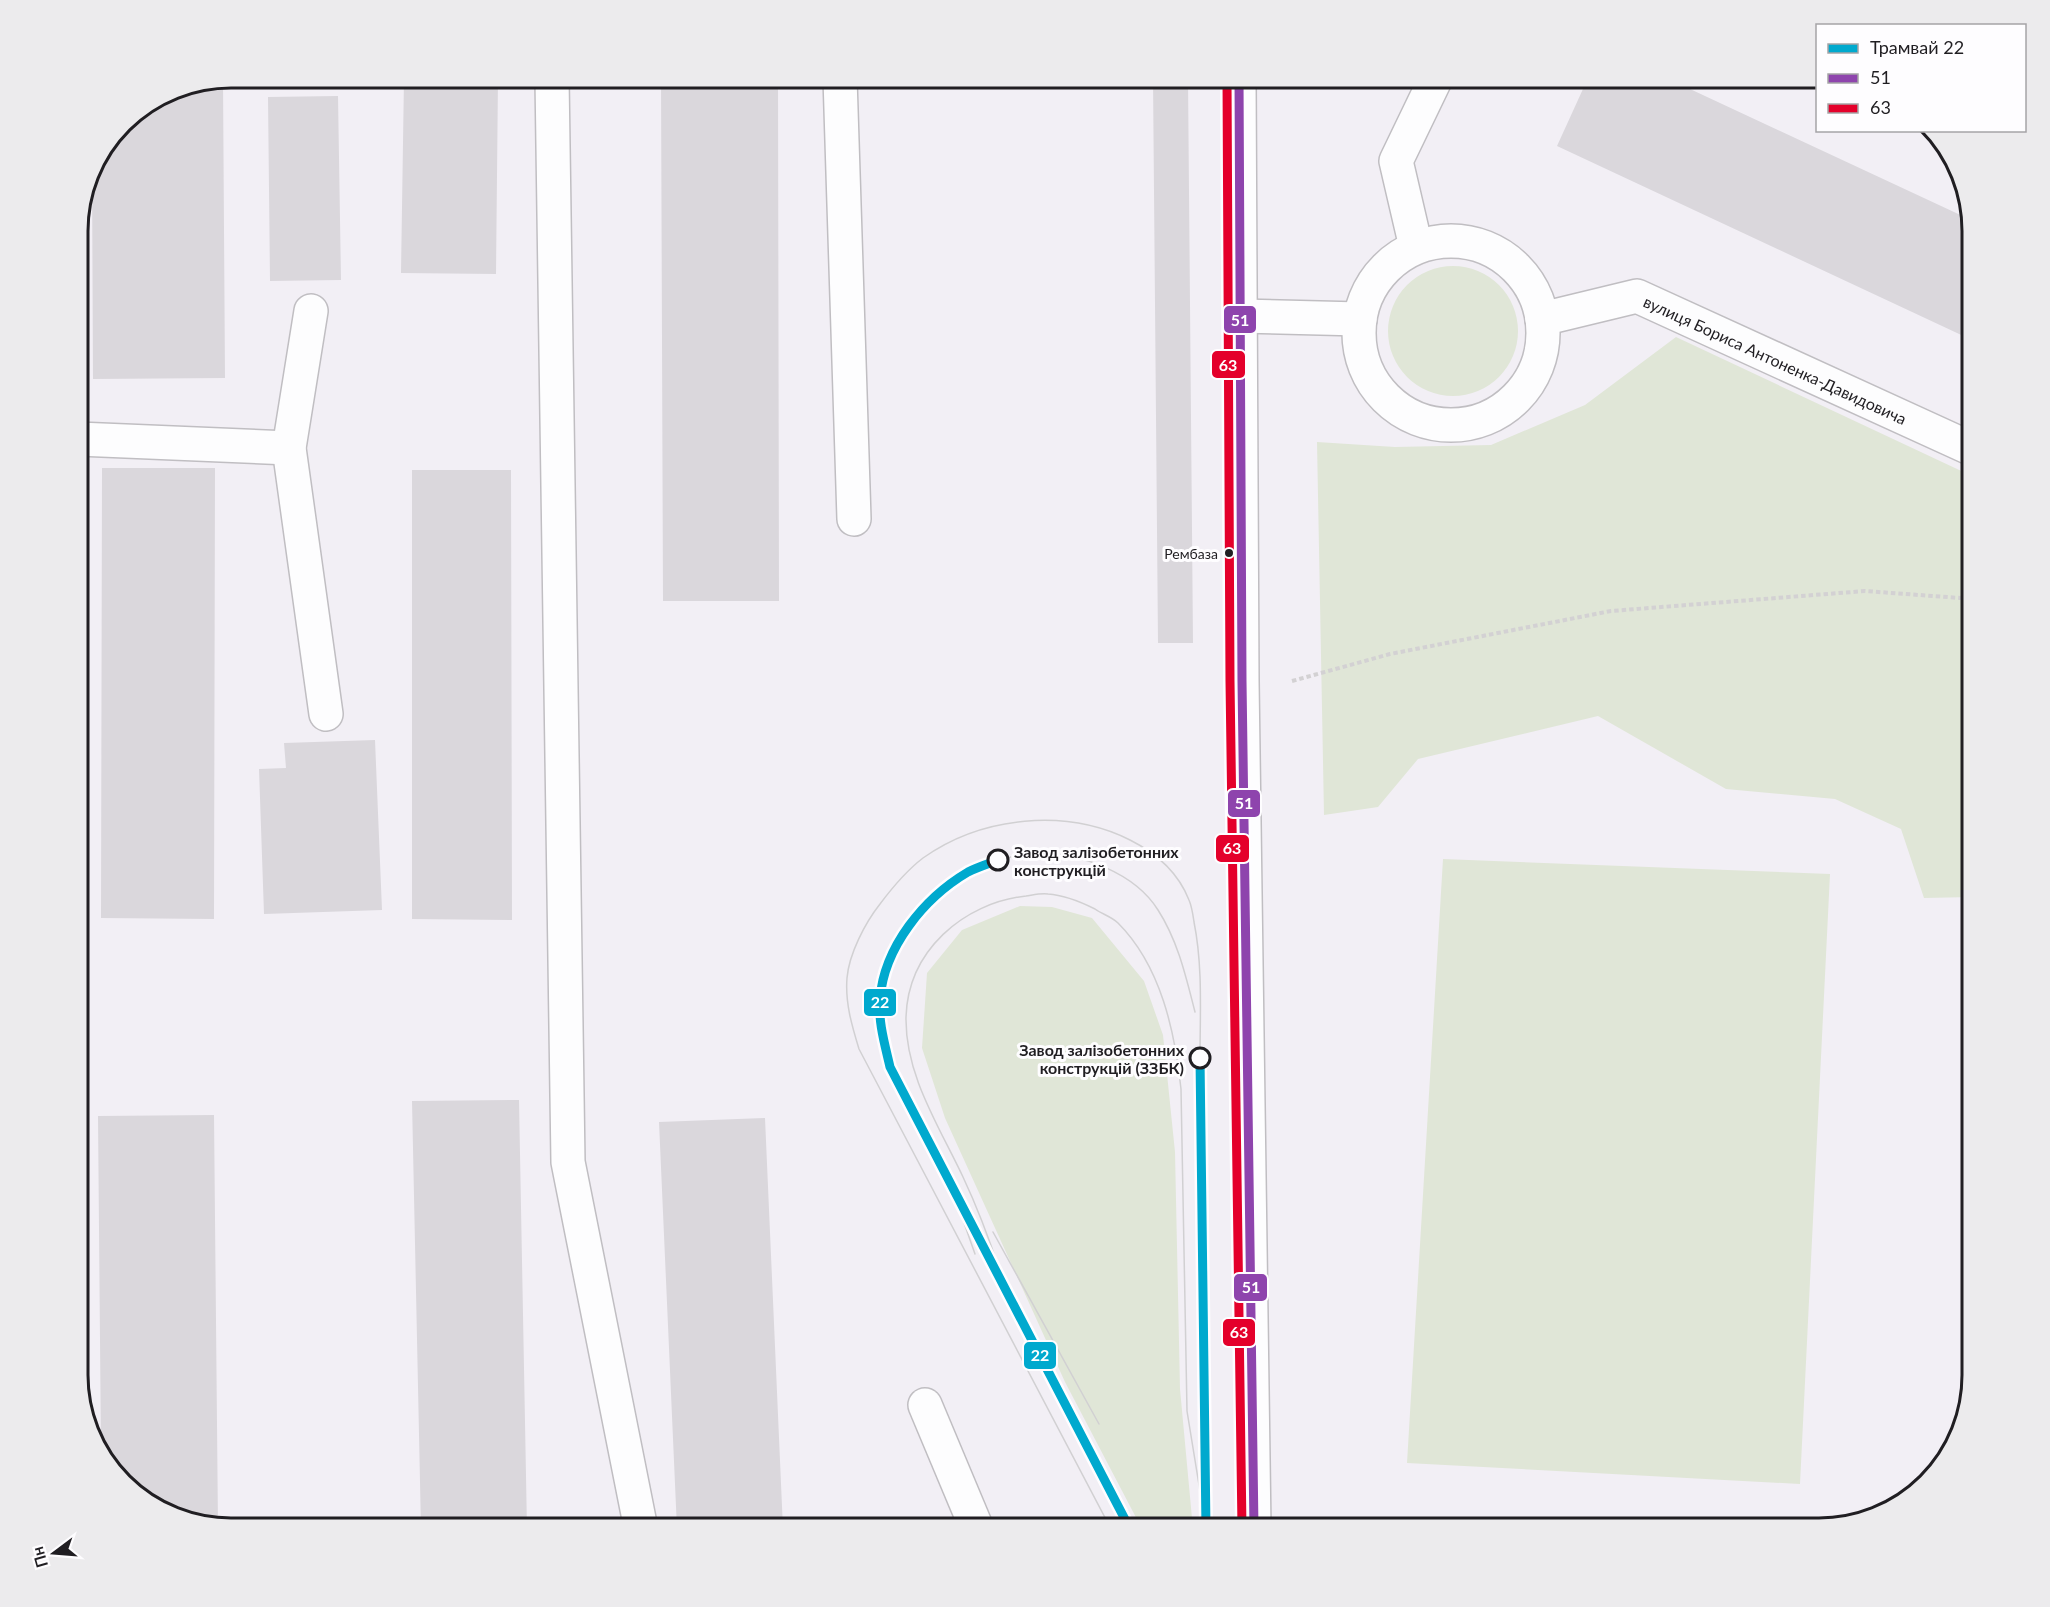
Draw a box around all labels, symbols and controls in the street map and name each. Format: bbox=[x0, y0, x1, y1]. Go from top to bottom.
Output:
legend bbox=[1816, 24, 2026, 132]
text: Трамвай 22 bbox=[1870, 36, 1964, 58]
text: 51 bbox=[1870, 66, 1891, 88]
text: 63 bbox=[1870, 96, 1891, 118]
street label: вулиця Бориса Антоненка-Давидовича bbox=[1641, 291, 1910, 428]
line badge: 51 bbox=[1223, 305, 1257, 334]
text: 51 bbox=[1231, 310, 1249, 329]
line badge: 63 bbox=[1211, 350, 1246, 379]
text: 63 bbox=[1219, 355, 1237, 374]
place label: Рембаза bbox=[1164, 545, 1218, 562]
marker: Рембаза bbox=[1223, 547, 1235, 559]
line badge: 51 bbox=[1227, 789, 1261, 818]
text: 51 bbox=[1235, 793, 1253, 812]
line badge: 63 bbox=[1215, 834, 1250, 863]
text: 63 bbox=[1223, 838, 1241, 857]
place label: Завод залізобетонних конструкцій bbox=[1014, 842, 1179, 879]
marker: Завод залізобетонних конструкцій bbox=[987, 849, 1009, 871]
line badge: 22 bbox=[863, 988, 897, 1017]
text: 22 bbox=[871, 992, 889, 1011]
place label: Завод залізобетонних конструкцій (ЗЗБК) bbox=[1019, 1040, 1185, 1077]
marker: Завод залізобетонних конструкцій (ЗЗБК) bbox=[1189, 1047, 1211, 1069]
line badge: 51 bbox=[1233, 1273, 1268, 1302]
text: 51 bbox=[1242, 1277, 1260, 1296]
line badge: 63 bbox=[1222, 1318, 1256, 1347]
text: 63 bbox=[1230, 1322, 1248, 1341]
line badge: 22 bbox=[1023, 1341, 1057, 1370]
text: 22 bbox=[1031, 1345, 1049, 1364]
north arrow bbox=[24, 1523, 84, 1583]
text: Пн bbox=[27, 1545, 51, 1570]

